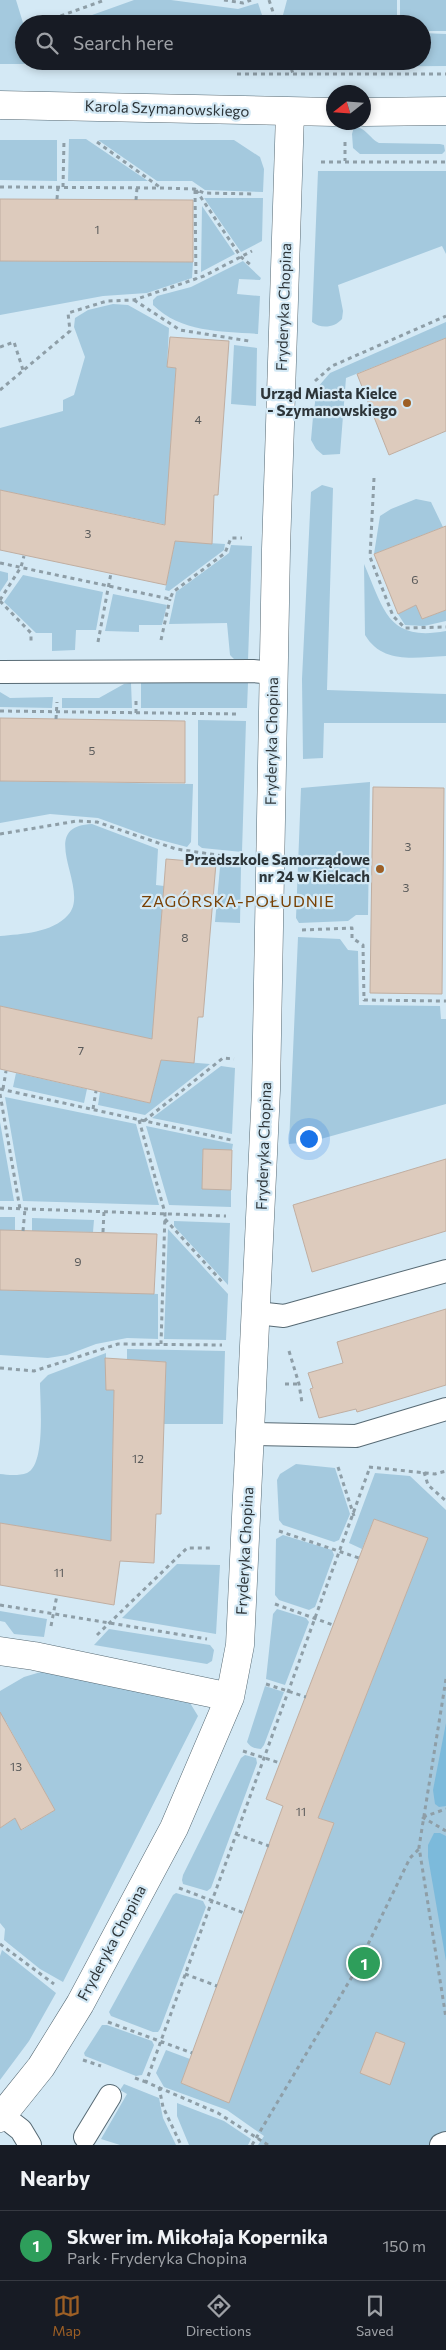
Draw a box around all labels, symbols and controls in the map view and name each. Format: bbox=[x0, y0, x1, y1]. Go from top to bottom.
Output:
search box bbox=[15, 15, 431, 70]
icon: search bbox=[33, 29, 61, 57]
text: Search here bbox=[73, 31, 173, 54]
north arrow bbox=[326, 85, 371, 130]
street label: Karola Szymanowskiego bbox=[84, 96, 250, 120]
house number: 1 bbox=[94, 222, 100, 236]
street label: Fryderyka Chopina bbox=[272, 243, 294, 371]
place label: Urząd Miasta Kielce - Szymanowskiego bbox=[260, 384, 397, 419]
marker: Urząd Miasta Kielce - Szymanowskiego bbox=[401, 397, 413, 409]
house number: 4 bbox=[194, 412, 202, 426]
house number: 3 bbox=[85, 526, 92, 540]
house number: 6 bbox=[411, 572, 419, 586]
street label: Fryderyka Chopina bbox=[261, 677, 281, 805]
house number: 5 bbox=[89, 743, 96, 757]
house number: 3 bbox=[405, 839, 412, 853]
place label: Przedszkole Samorządowe nr 24 w Kielcach bbox=[185, 850, 370, 885]
marker: Przedszkole Samorządowe nr 24 w Kielcach bbox=[374, 863, 386, 875]
house number: 3 bbox=[403, 880, 410, 894]
district label: ZAGÓRSKA-POŁUDNIE bbox=[141, 891, 335, 910]
house number: 8 bbox=[181, 930, 189, 944]
house number: 7 bbox=[78, 1043, 84, 1057]
street label: Fryderyka Chopina bbox=[252, 1082, 274, 1210]
your location bbox=[296, 1126, 322, 1152]
house number: 9 bbox=[74, 1254, 82, 1268]
house number: 12 bbox=[132, 1451, 144, 1465]
street label: Fryderyka Chopina bbox=[232, 1487, 256, 1615]
house number: 11 bbox=[54, 1565, 64, 1579]
house number: 13 bbox=[10, 1759, 22, 1773]
house number: 11 bbox=[296, 1804, 306, 1818]
street label: Fryderyka Chopina bbox=[73, 1882, 149, 2003]
pin: 1 bbox=[348, 1944, 380, 1982]
text: Nearby bbox=[20, 2165, 90, 2190]
text: Skwer im. Mikołaja Kopernika bbox=[67, 2225, 328, 2248]
text: 1 bbox=[32, 2236, 40, 2255]
text: 150 m bbox=[383, 2236, 426, 2255]
text: Park · Fryderyka Chopina bbox=[67, 2248, 247, 2267]
tab: Map bbox=[52, 2292, 81, 2339]
tab: Directions bbox=[186, 2292, 251, 2339]
tab: Saved bbox=[356, 2292, 394, 2339]

